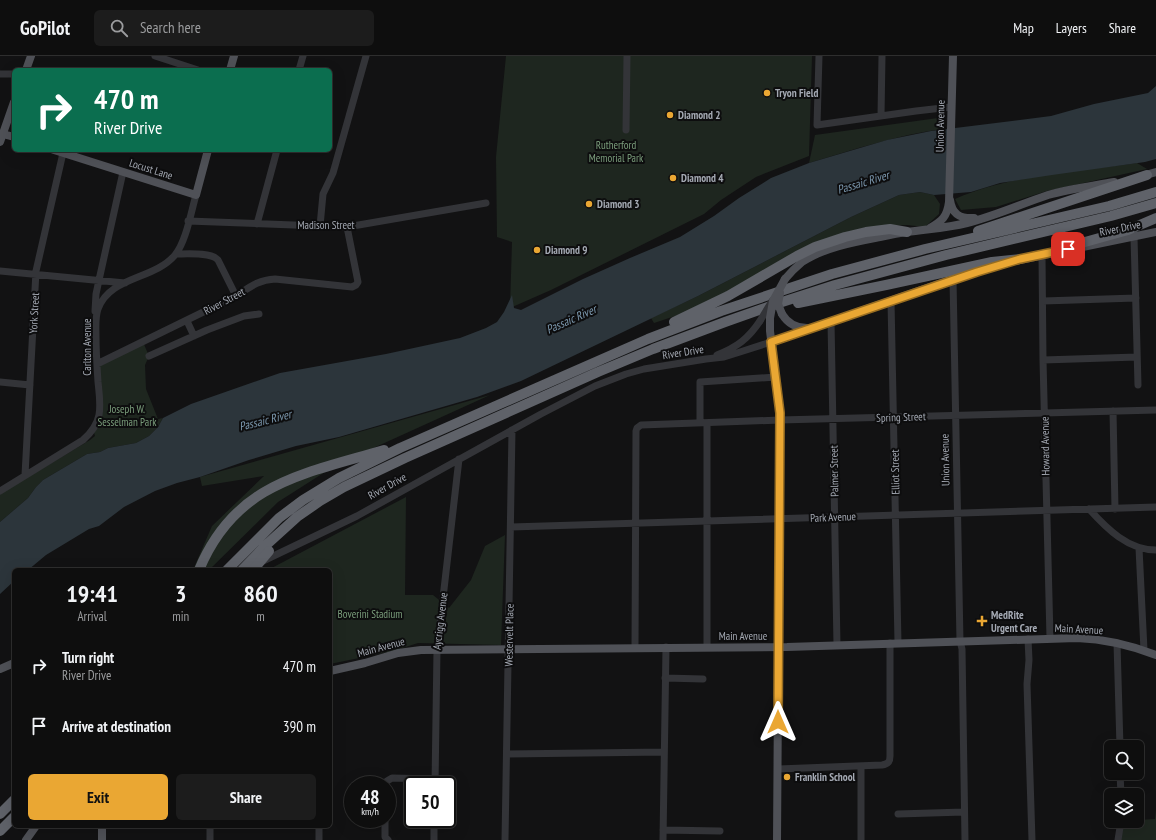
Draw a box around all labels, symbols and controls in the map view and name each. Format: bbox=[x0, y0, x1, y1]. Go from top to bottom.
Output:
search box bbox=[94, 10, 374, 46]
text: GoPilot bbox=[20, 16, 70, 40]
icon: search bbox=[108, 17, 130, 39]
text: Search here bbox=[140, 18, 201, 37]
text: Map bbox=[1013, 19, 1034, 37]
text: Layers bbox=[1056, 19, 1087, 37]
text: Share bbox=[1109, 19, 1136, 37]
text: 470 m bbox=[94, 80, 158, 117]
icon: right bbox=[28, 84, 80, 136]
place label: Tryon Field bbox=[775, 86, 818, 100]
marker: Tryon Field bbox=[762, 88, 772, 98]
street label: Union Avenue bbox=[933, 99, 947, 152]
place label: Diamond 2 bbox=[678, 108, 720, 122]
marker: Diamond 2 bbox=[665, 110, 675, 120]
text: River Drive bbox=[94, 116, 162, 139]
park label: Rutherford Memorial Park bbox=[589, 138, 644, 165]
street label: Locust Lane bbox=[128, 155, 175, 183]
water label: Passaic River bbox=[835, 167, 892, 197]
place label: Diamond 4 bbox=[681, 171, 724, 185]
marker: Diamond 4 bbox=[668, 173, 678, 183]
place label: Diamond 3 bbox=[597, 197, 639, 211]
marker: Diamond 3 bbox=[584, 199, 594, 209]
street label: River Drive bbox=[1098, 217, 1142, 239]
street label: Madison Street bbox=[298, 218, 354, 232]
pin bbox=[1051, 232, 1085, 266]
icon: arrive bbox=[1057, 238, 1079, 260]
place label: Diamond 9 bbox=[545, 243, 587, 257]
marker: Diamond 9 bbox=[532, 245, 542, 255]
street label: River Street bbox=[201, 284, 247, 318]
street label: York Street bbox=[26, 292, 42, 334]
water label: Passaic River bbox=[544, 301, 600, 337]
street label: Carlton Avenue bbox=[80, 318, 94, 376]
street label: River Drive bbox=[661, 342, 705, 362]
park label: Joseph W. Sesselman Park bbox=[98, 402, 157, 429]
water label: Passaic River bbox=[237, 406, 294, 434]
street label: Spring Street bbox=[876, 409, 926, 425]
street label: Howard Avenue bbox=[1037, 416, 1053, 476]
street label: Union Avenue bbox=[938, 433, 952, 486]
street label: Palmer Street bbox=[827, 445, 841, 497]
street label: Elliot Street bbox=[888, 449, 902, 495]
street label: River Drive bbox=[365, 470, 409, 502]
street label: Park Avenue bbox=[810, 509, 857, 525]
text: 19:41 bbox=[66, 578, 118, 609]
text: 3 bbox=[175, 578, 186, 609]
text: 860 bbox=[243, 578, 278, 609]
street label: Aycrigg Avenue bbox=[430, 591, 451, 650]
street label: Westervelt Place bbox=[501, 603, 517, 666]
park label: Boverini Stadium bbox=[338, 607, 402, 621]
text: Arrival bbox=[77, 608, 107, 625]
text: min bbox=[172, 608, 189, 625]
text: m bbox=[256, 608, 265, 625]
place label: MedRite Urgent Care bbox=[991, 608, 1037, 635]
marker: MedRite Urgent Care bbox=[976, 615, 988, 627]
street label: Main Avenue bbox=[1054, 621, 1104, 637]
street label: Main Avenue bbox=[719, 629, 768, 643]
street label: Main Avenue bbox=[356, 634, 407, 660]
text: Turn right bbox=[62, 648, 114, 667]
icon: right bbox=[28, 655, 50, 677]
text: 470 m bbox=[283, 657, 316, 676]
text: River Drive bbox=[62, 667, 111, 684]
position arrow bbox=[757, 701, 799, 743]
icon: arrive bbox=[28, 715, 50, 737]
text: Arrive at destination bbox=[62, 717, 171, 736]
text: 390 m bbox=[283, 717, 316, 736]
map controls bbox=[1104, 740, 1144, 828]
button: search bbox=[1104, 740, 1144, 780]
place label: Franklin School bbox=[795, 770, 856, 784]
marker: Franklin School bbox=[782, 772, 792, 782]
button: Exit bbox=[28, 774, 168, 820]
button: Share bbox=[176, 774, 316, 820]
speed limit sign: 50 bbox=[404, 776, 456, 828]
text: 48 bbox=[360, 784, 380, 810]
button: layers bbox=[1104, 788, 1144, 828]
text: km/h bbox=[361, 805, 379, 818]

